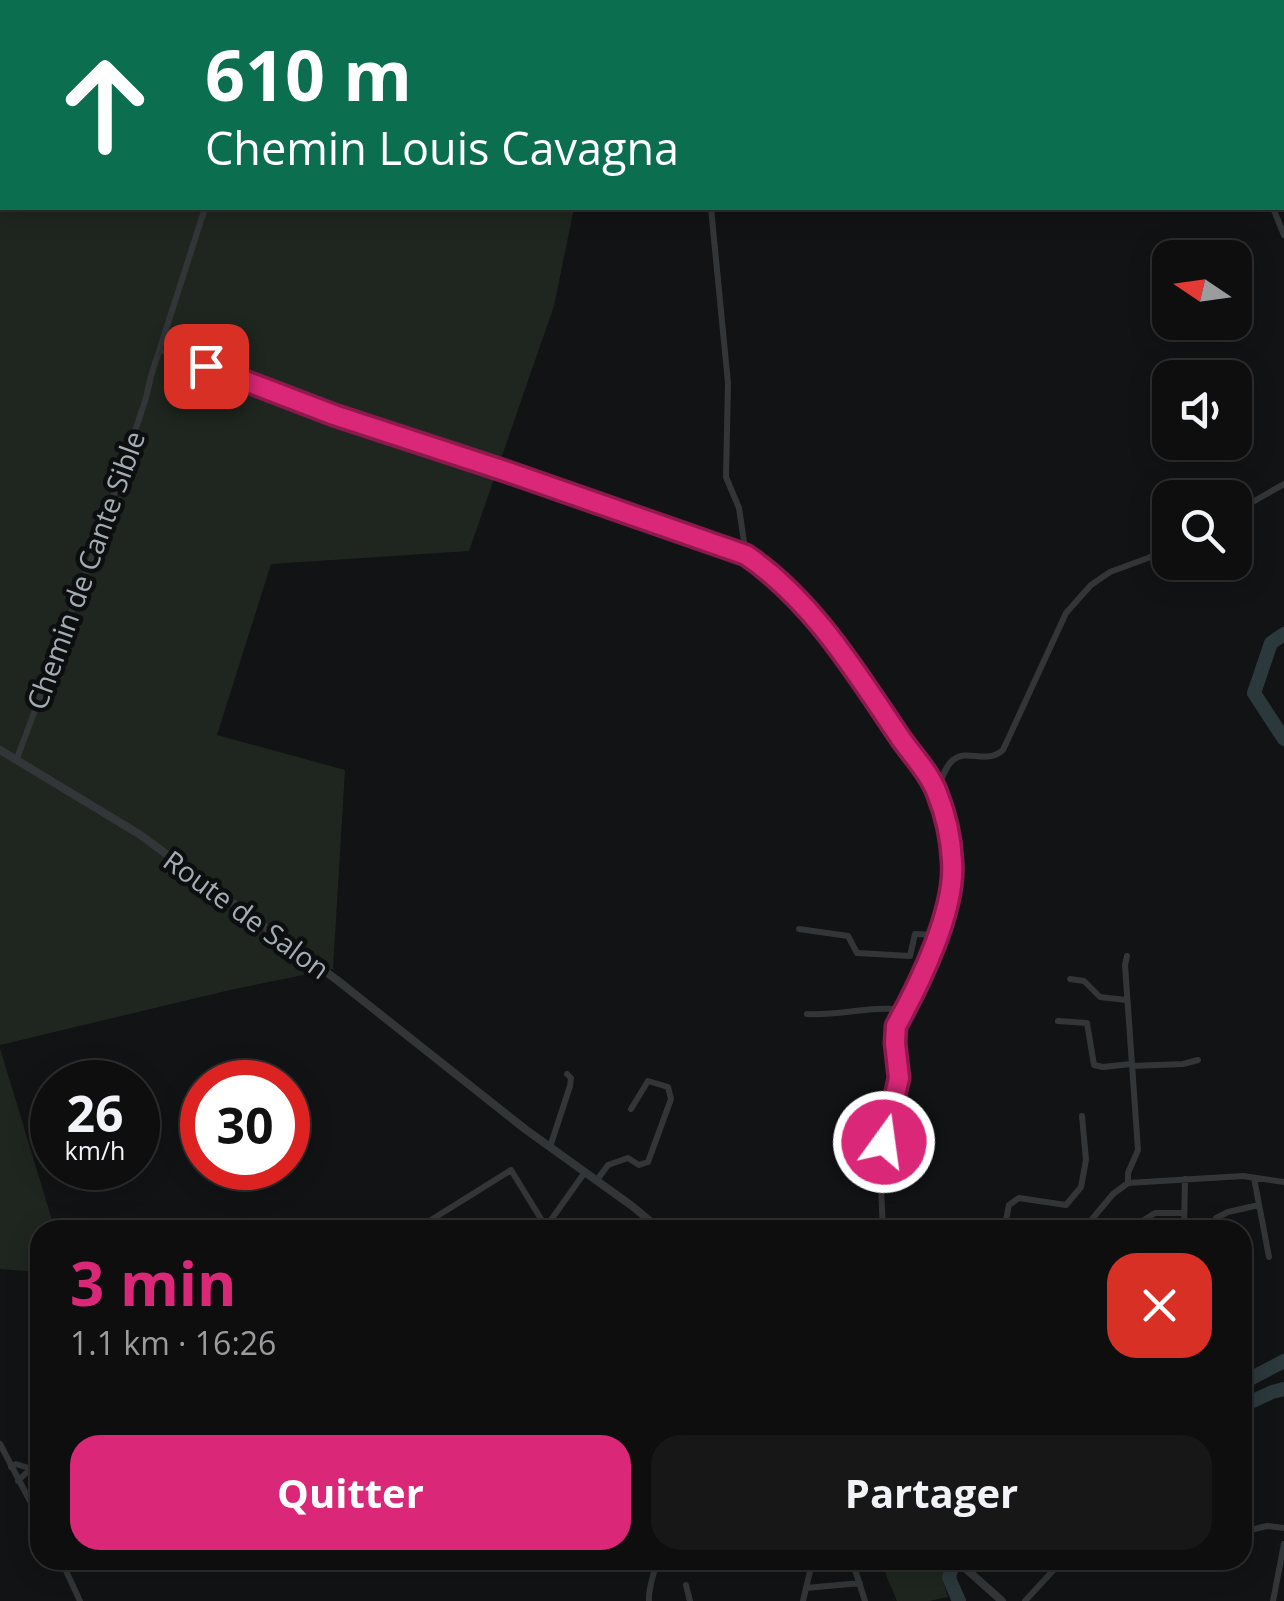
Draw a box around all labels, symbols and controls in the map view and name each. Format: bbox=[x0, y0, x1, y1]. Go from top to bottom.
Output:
text: 610 m bbox=[205, 26, 412, 122]
icon: ahead bbox=[40, 40, 170, 170]
text: Chemin Louis Cavagna bbox=[205, 117, 679, 178]
north arrow bbox=[1152, 240, 1252, 340]
map controls bbox=[1152, 240, 1252, 580]
pin bbox=[164, 324, 249, 409]
icon: arrive bbox=[179, 339, 234, 394]
button: sound bbox=[1152, 360, 1252, 460]
street label: Chemin de Cante Sible bbox=[17, 425, 153, 715]
button: search bbox=[1152, 480, 1252, 580]
street label: Route de Salon bbox=[156, 841, 338, 987]
speed limit sign: 30 bbox=[180, 1060, 310, 1190]
text: 26 bbox=[66, 1079, 124, 1147]
position arrow bbox=[832, 1090, 936, 1194]
text: km/h bbox=[65, 1133, 125, 1167]
text: 3 min bbox=[70, 1242, 237, 1324]
button: close bbox=[1107, 1253, 1212, 1358]
text: 1.1 km · 16:26 bbox=[70, 1321, 276, 1364]
button: Quitter bbox=[70, 1435, 631, 1550]
button: Partager bbox=[651, 1435, 1212, 1550]

